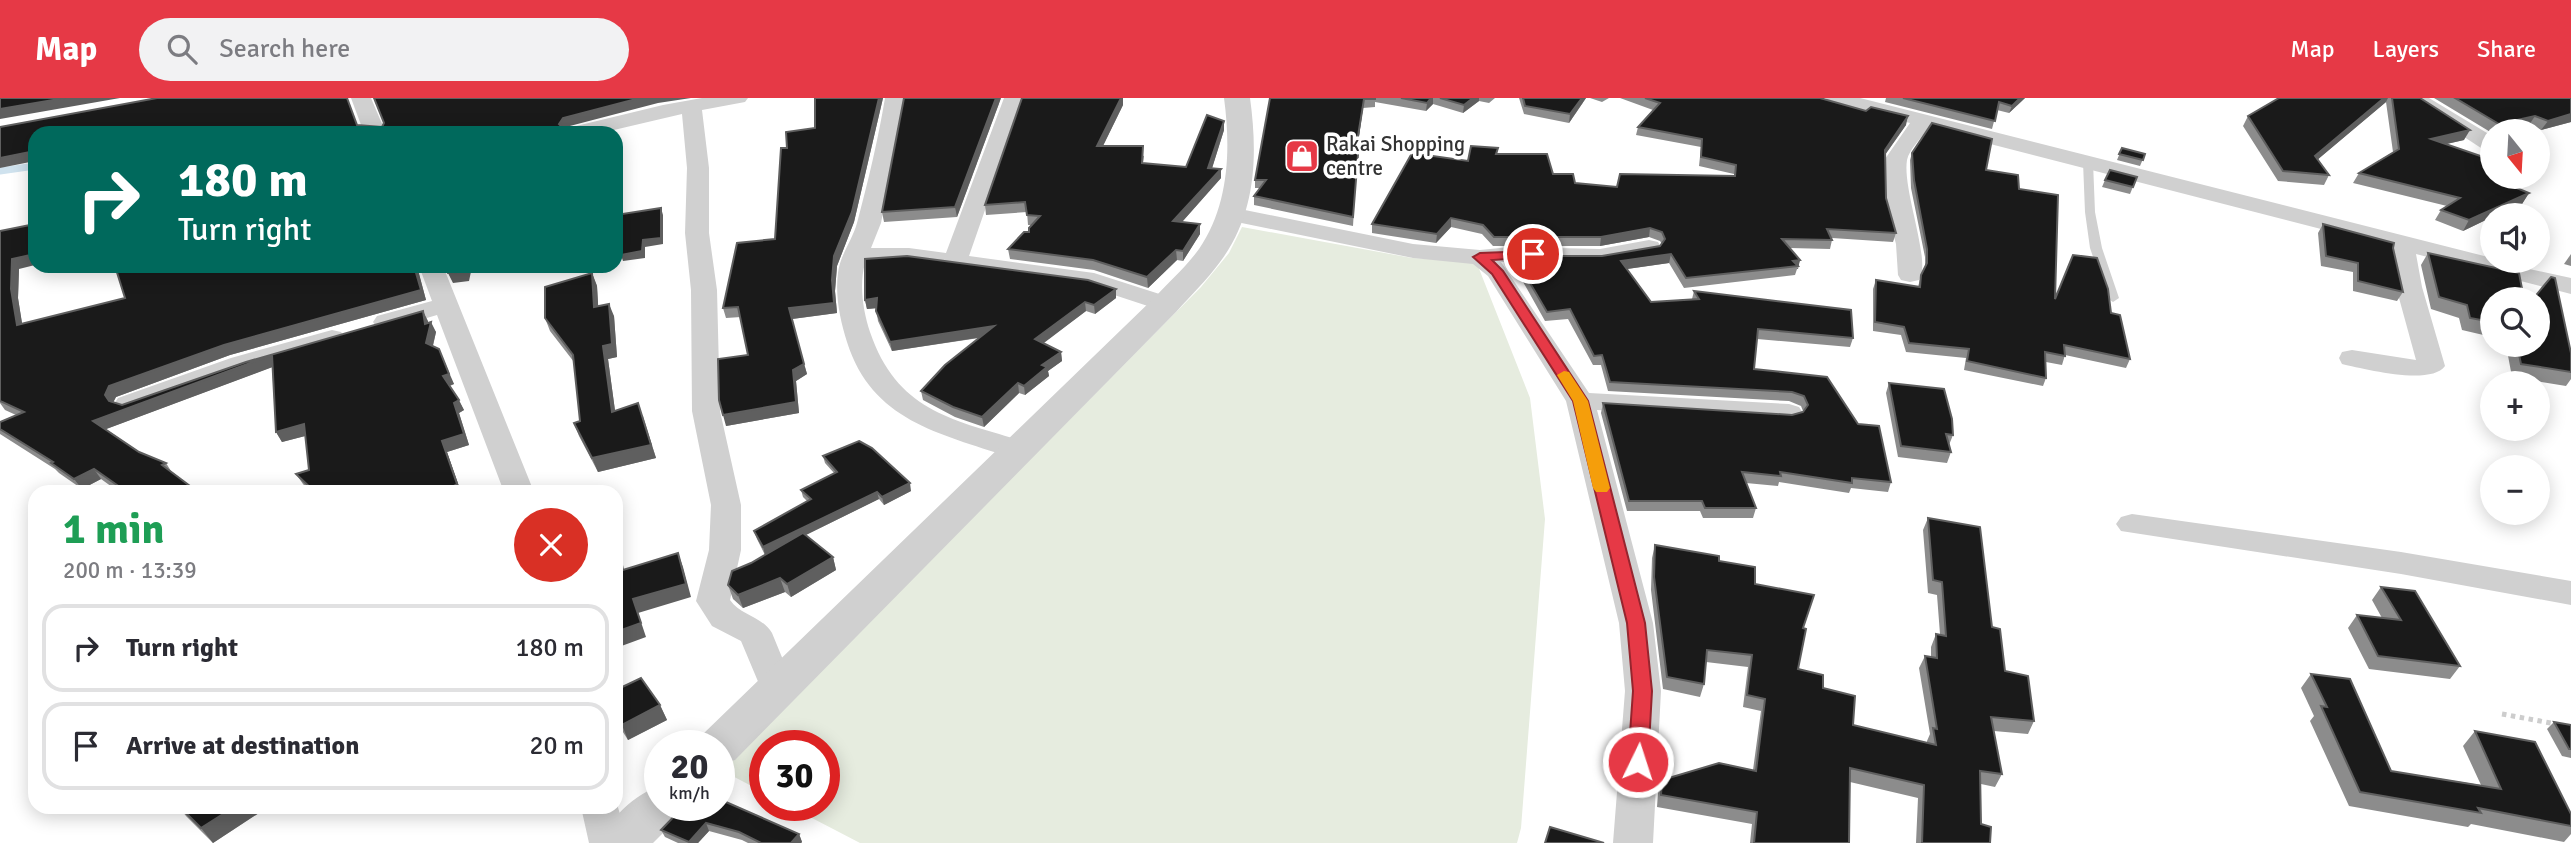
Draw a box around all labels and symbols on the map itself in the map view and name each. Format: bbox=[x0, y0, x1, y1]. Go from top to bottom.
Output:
north arrow bbox=[2480, 119, 2550, 189]
place label: Rakai Shopping centre bbox=[1326, 131, 1465, 181]
shop icon: Rakai Shopping centre bbox=[1283, 137, 1321, 175]
pin bbox=[1503, 224, 1563, 284]
position arrow bbox=[1601, 725, 1675, 799]
speed limit sign: 30 bbox=[749, 730, 840, 821]

